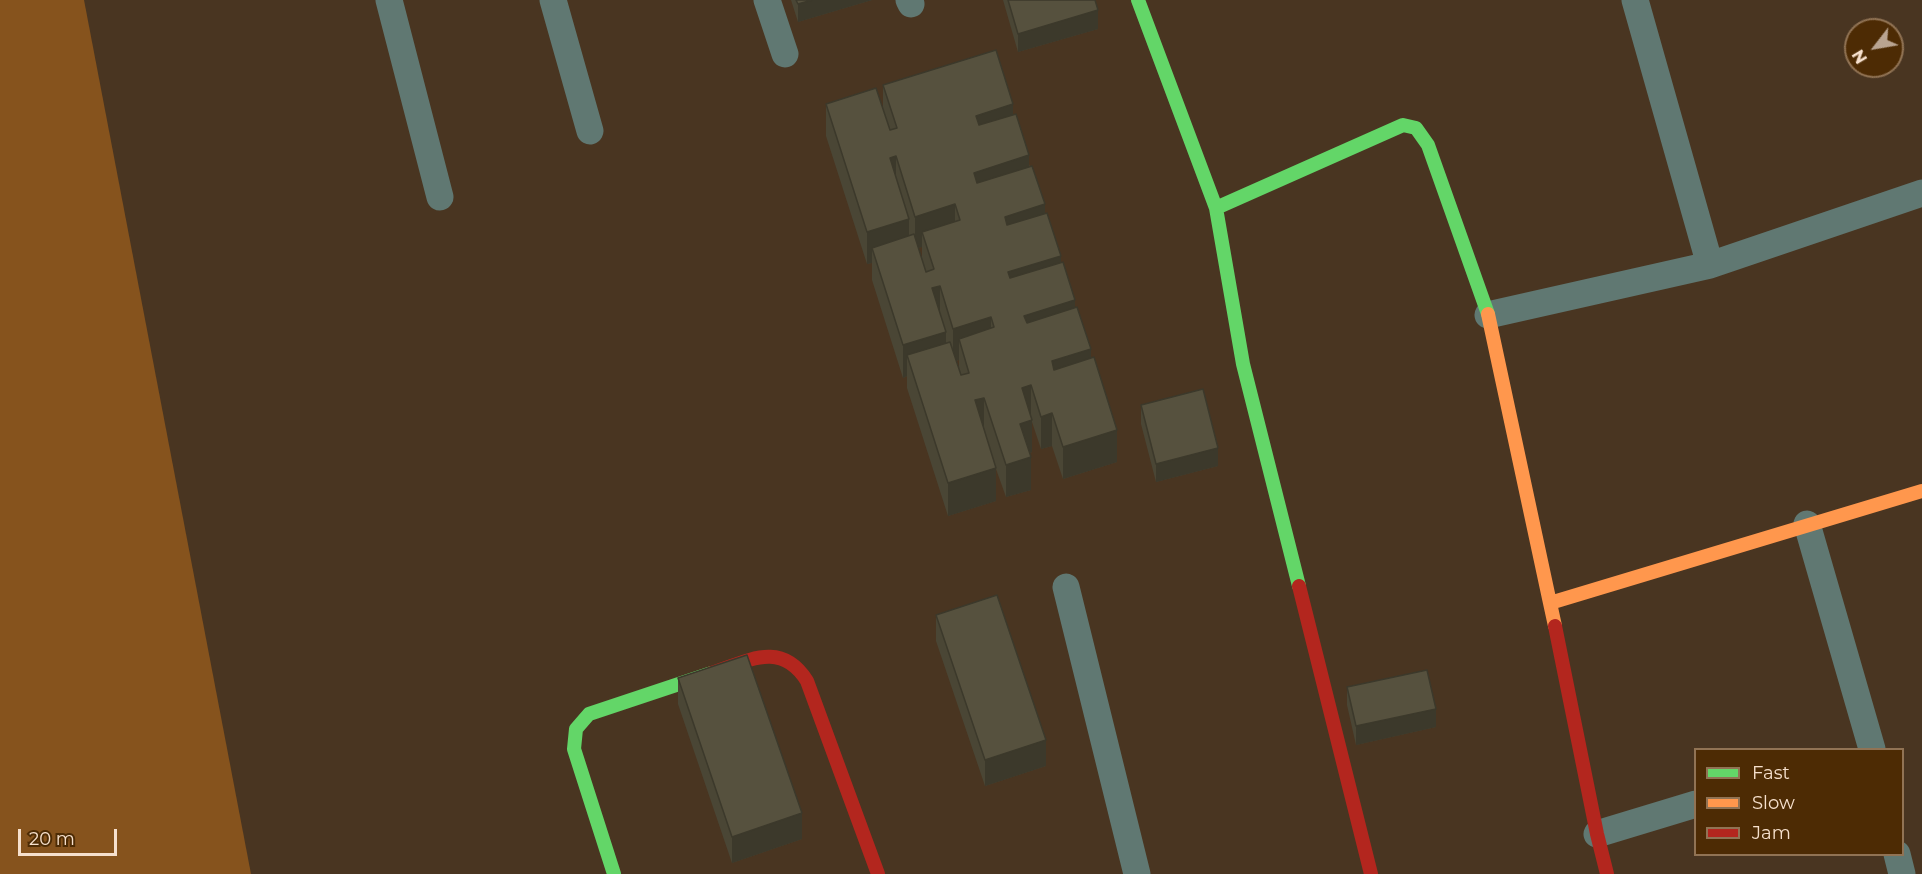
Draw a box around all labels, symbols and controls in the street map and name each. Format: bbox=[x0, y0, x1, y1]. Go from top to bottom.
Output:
north arrow bbox=[1844, 18, 1904, 78]
text: N bbox=[1848, 46, 1871, 67]
legend bbox=[1694, 748, 1904, 856]
text: Fast bbox=[1752, 762, 1790, 784]
text: Slow bbox=[1752, 792, 1795, 814]
scale bar bbox=[21, 817, 120, 855]
text: Jam bbox=[1752, 822, 1791, 844]
text: 20 m bbox=[29, 828, 75, 850]

